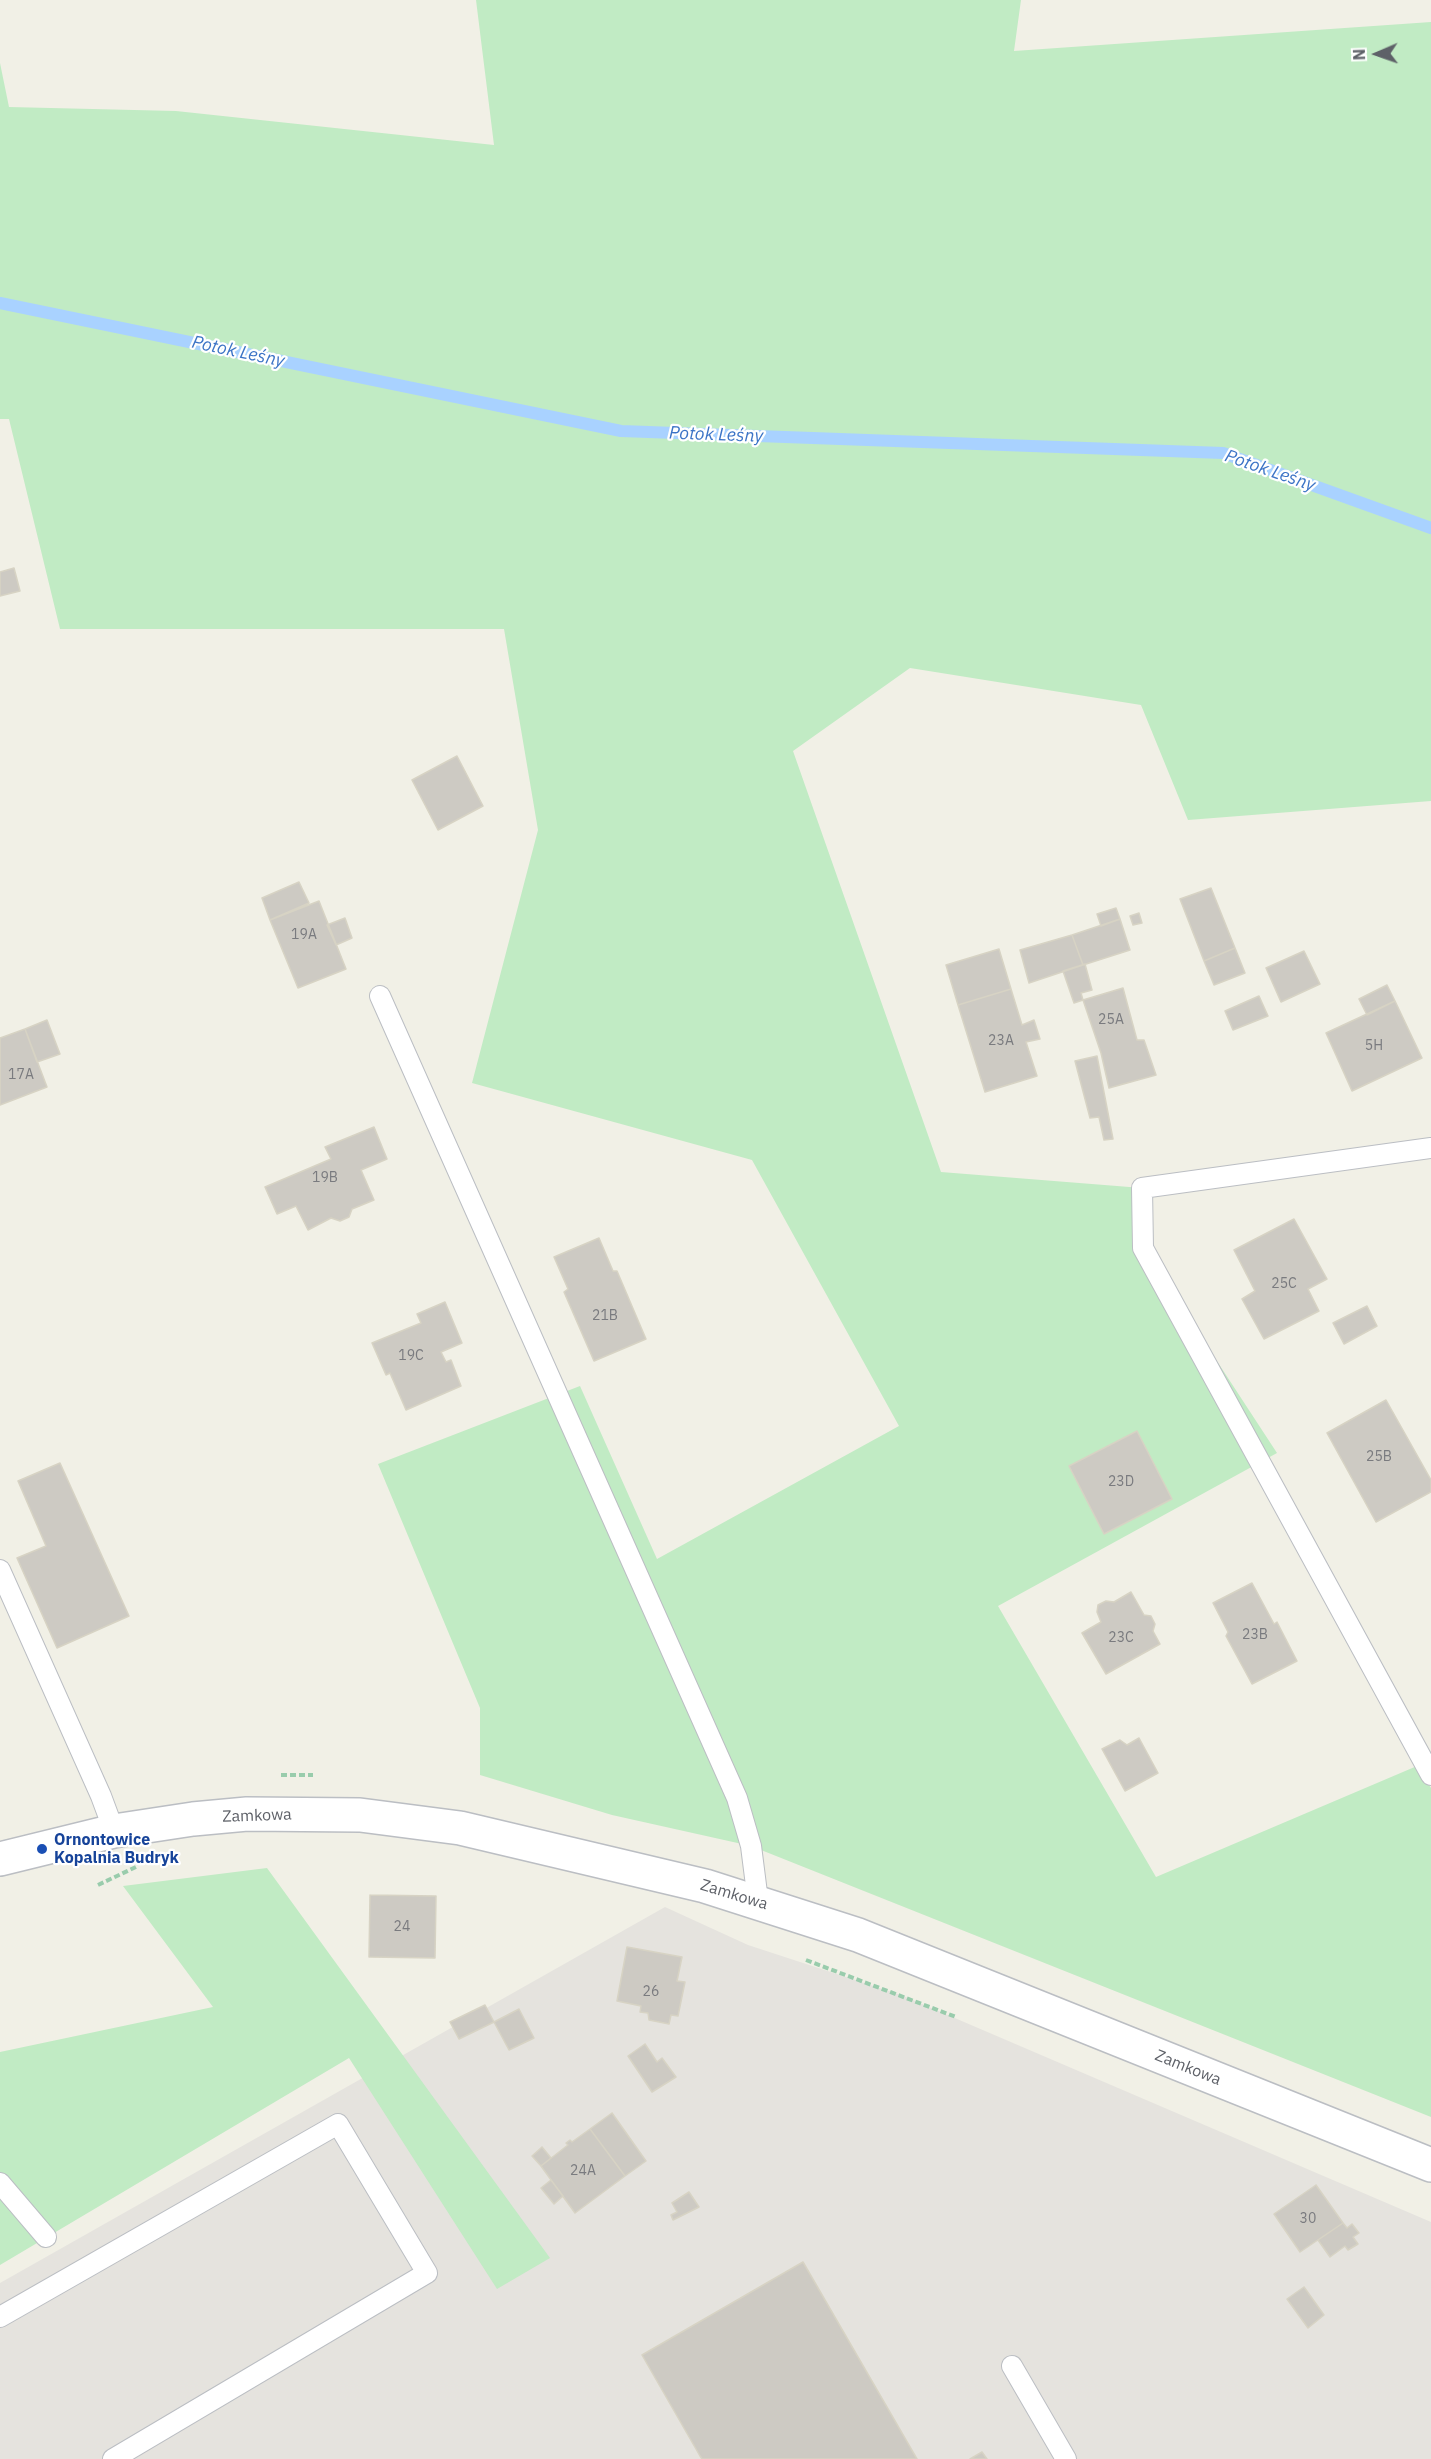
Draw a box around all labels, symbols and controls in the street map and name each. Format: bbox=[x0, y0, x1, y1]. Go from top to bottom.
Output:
north arrow bbox=[1347, 24, 1407, 84]
text: N bbox=[1349, 48, 1369, 61]
water label: Potok Leśny bbox=[190, 332, 286, 372]
water label: Potok Leśny bbox=[669, 423, 763, 447]
water label: Potok Leśny bbox=[1222, 445, 1318, 497]
house number: 19A bbox=[291, 927, 317, 943]
house number: 25A bbox=[1098, 1012, 1124, 1028]
house number: 23A bbox=[988, 1033, 1014, 1049]
house number: 5H bbox=[1365, 1038, 1383, 1054]
house number: 17A bbox=[8, 1067, 34, 1083]
house number: 19B bbox=[312, 1170, 338, 1186]
house number: 25C bbox=[1271, 1276, 1297, 1292]
house number: 21B bbox=[592, 1308, 618, 1324]
house number: 19C bbox=[398, 1348, 424, 1364]
house number: 25B bbox=[1366, 1449, 1392, 1465]
house number: 23D bbox=[1108, 1474, 1134, 1490]
house number: 23B bbox=[1242, 1627, 1268, 1643]
house number: 23C bbox=[1108, 1630, 1134, 1646]
street label: Zamkowa bbox=[222, 1805, 292, 1827]
place label: Ornontowice Kopalnia Budryk bbox=[54, 1830, 179, 1868]
marker: Ornontowice Kopalnia Budryk bbox=[35, 1842, 49, 1856]
street label: Zamkowa bbox=[698, 1876, 770, 1914]
house number: 24 bbox=[394, 1919, 410, 1935]
house number: 26 bbox=[643, 1984, 659, 2000]
street label: Zamkowa bbox=[1152, 2046, 1224, 2090]
house number: 24A bbox=[570, 2163, 596, 2179]
house number: 30 bbox=[1300, 2211, 1316, 2227]

